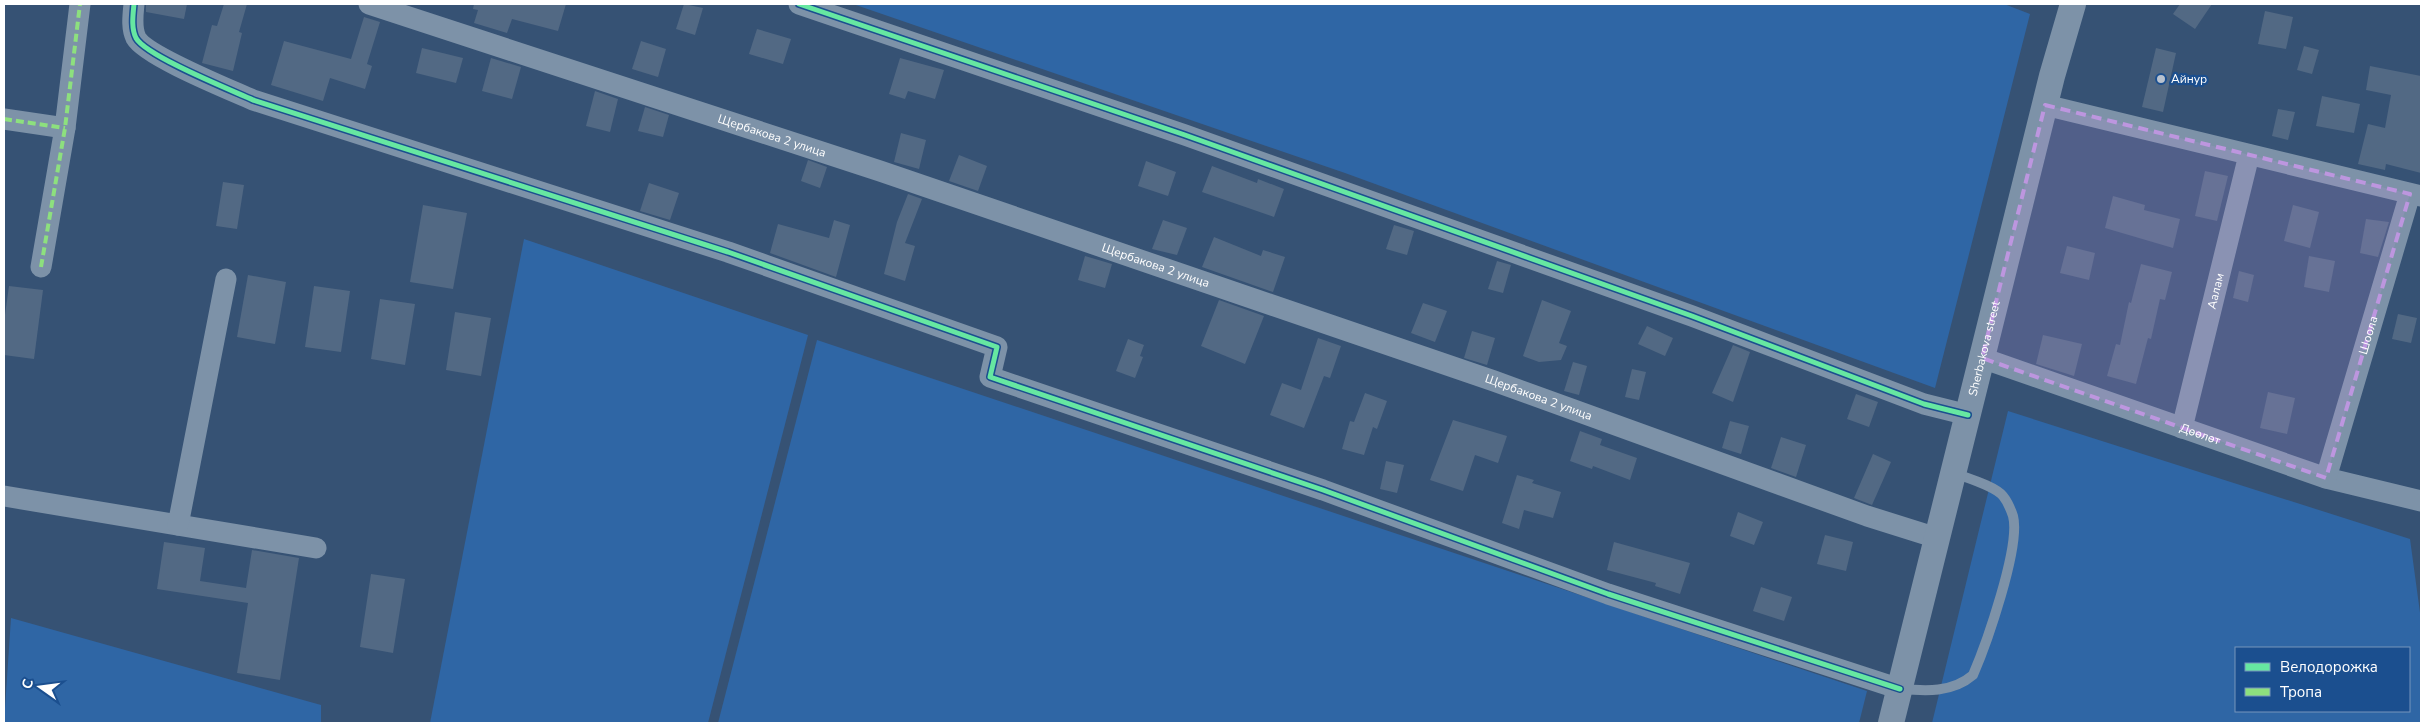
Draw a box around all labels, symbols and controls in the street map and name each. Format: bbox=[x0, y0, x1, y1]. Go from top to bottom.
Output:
place label: Айнур bbox=[2171, 71, 2207, 87]
marker: Айнур bbox=[2155, 73, 2167, 85]
street label: Щербакова 2 улица bbox=[716, 111, 828, 161]
street label: Щербакова 2 улица bbox=[1100, 239, 1212, 291]
street label: Аалам bbox=[2203, 271, 2228, 311]
street label: Sherbakova street bbox=[1965, 298, 2004, 398]
street label: Шоола bbox=[2355, 314, 2382, 356]
street label: Щербакова 2 улица bbox=[1483, 371, 1595, 424]
street label: Дөөлөт bbox=[2178, 420, 2223, 449]
legend bbox=[2235, 647, 2410, 712]
text: Велодорожка bbox=[2280, 657, 2378, 677]
north arrow bbox=[15, 662, 65, 712]
text: С bbox=[18, 677, 38, 691]
text: Тропа bbox=[2280, 682, 2322, 702]

